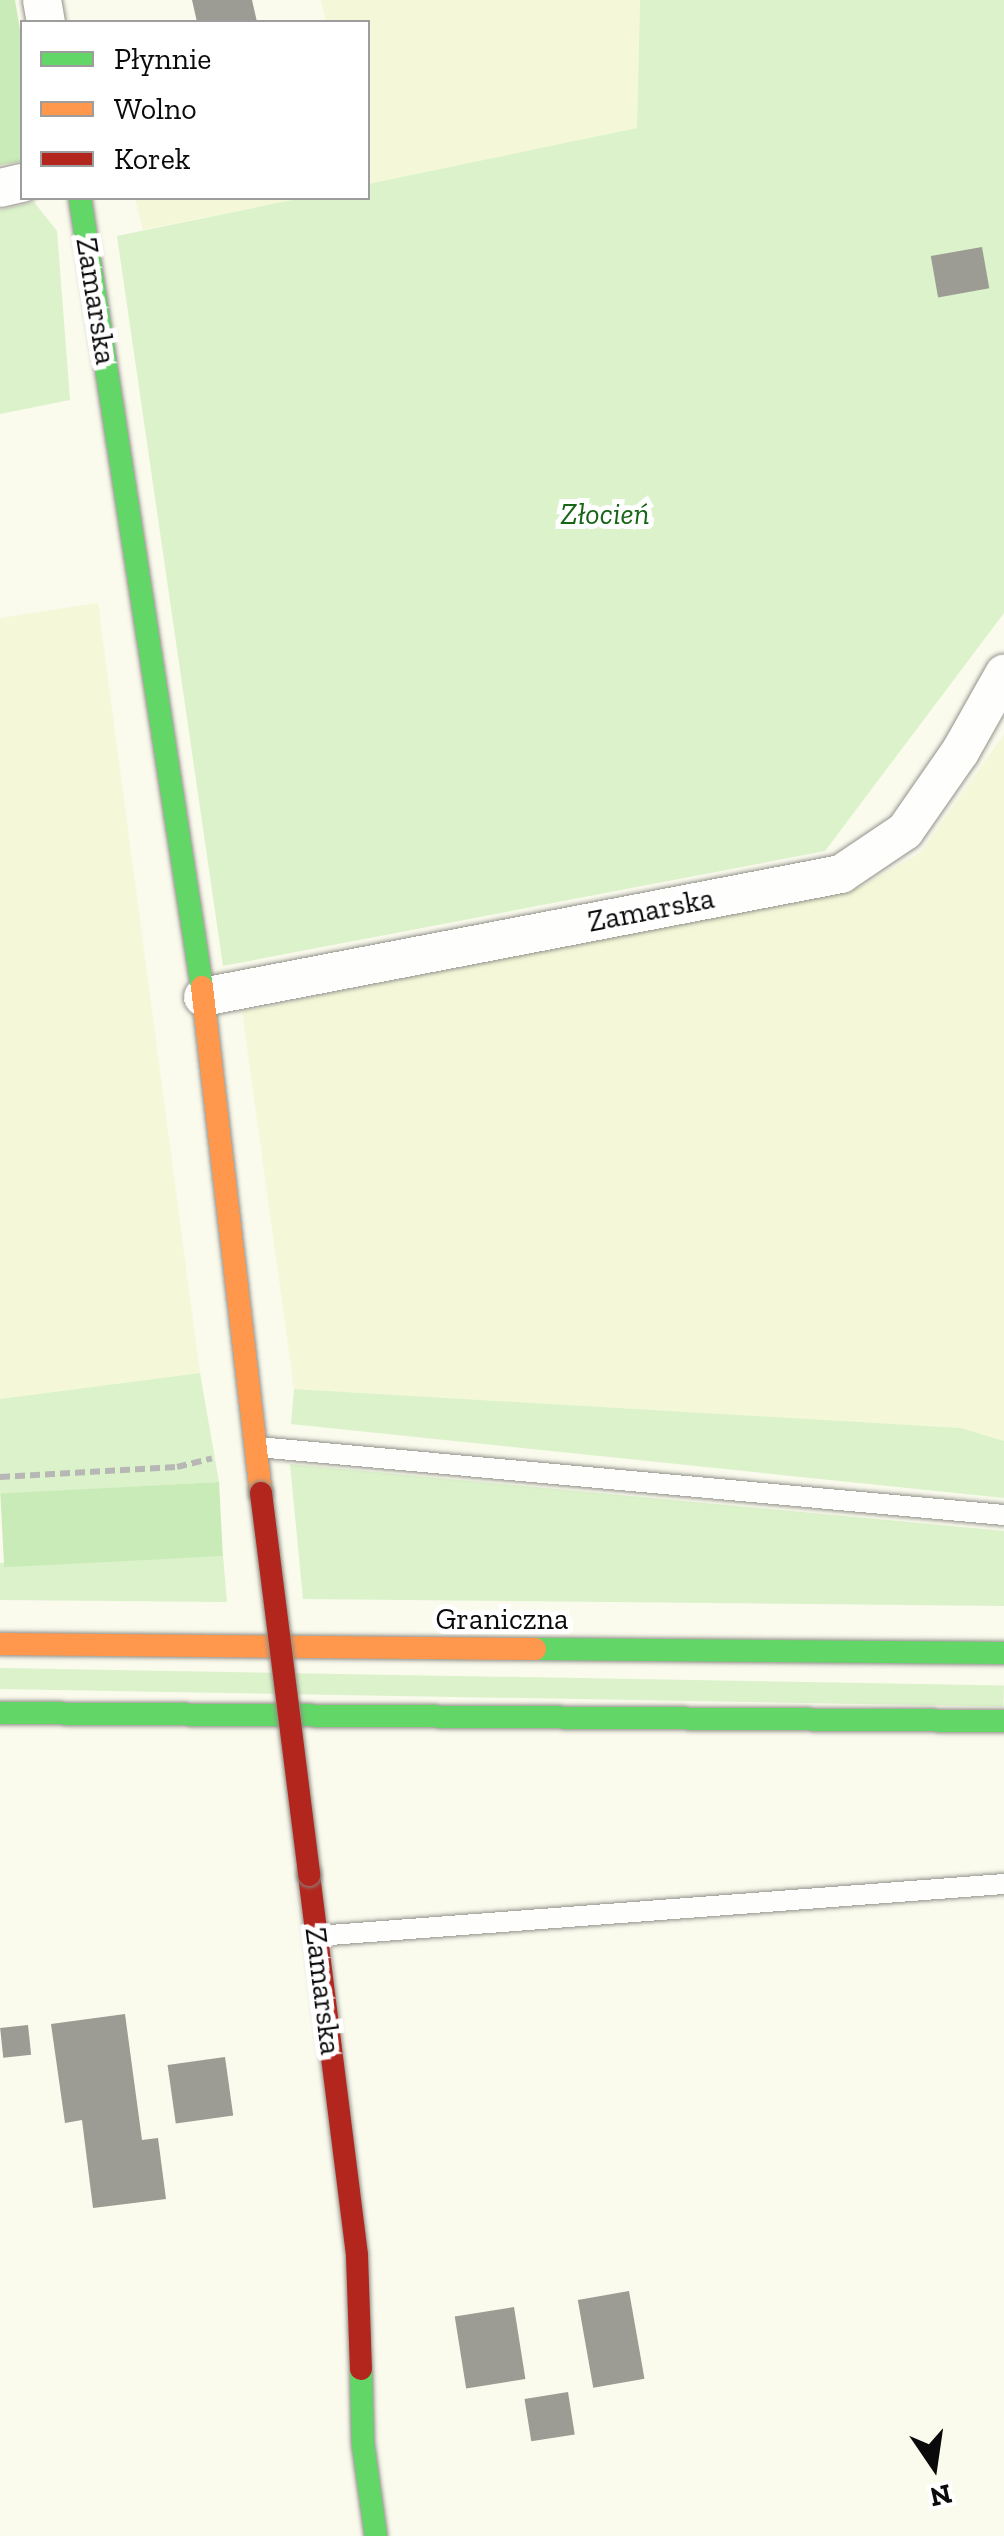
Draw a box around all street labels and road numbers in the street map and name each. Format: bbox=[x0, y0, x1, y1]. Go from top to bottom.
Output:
street label: Zamarska bbox=[68, 235, 124, 367]
street label: Zamarska bbox=[585, 880, 717, 940]
street label: Graniczna bbox=[436, 1601, 568, 1637]
street label: Zamarska bbox=[297, 1925, 349, 2057]

